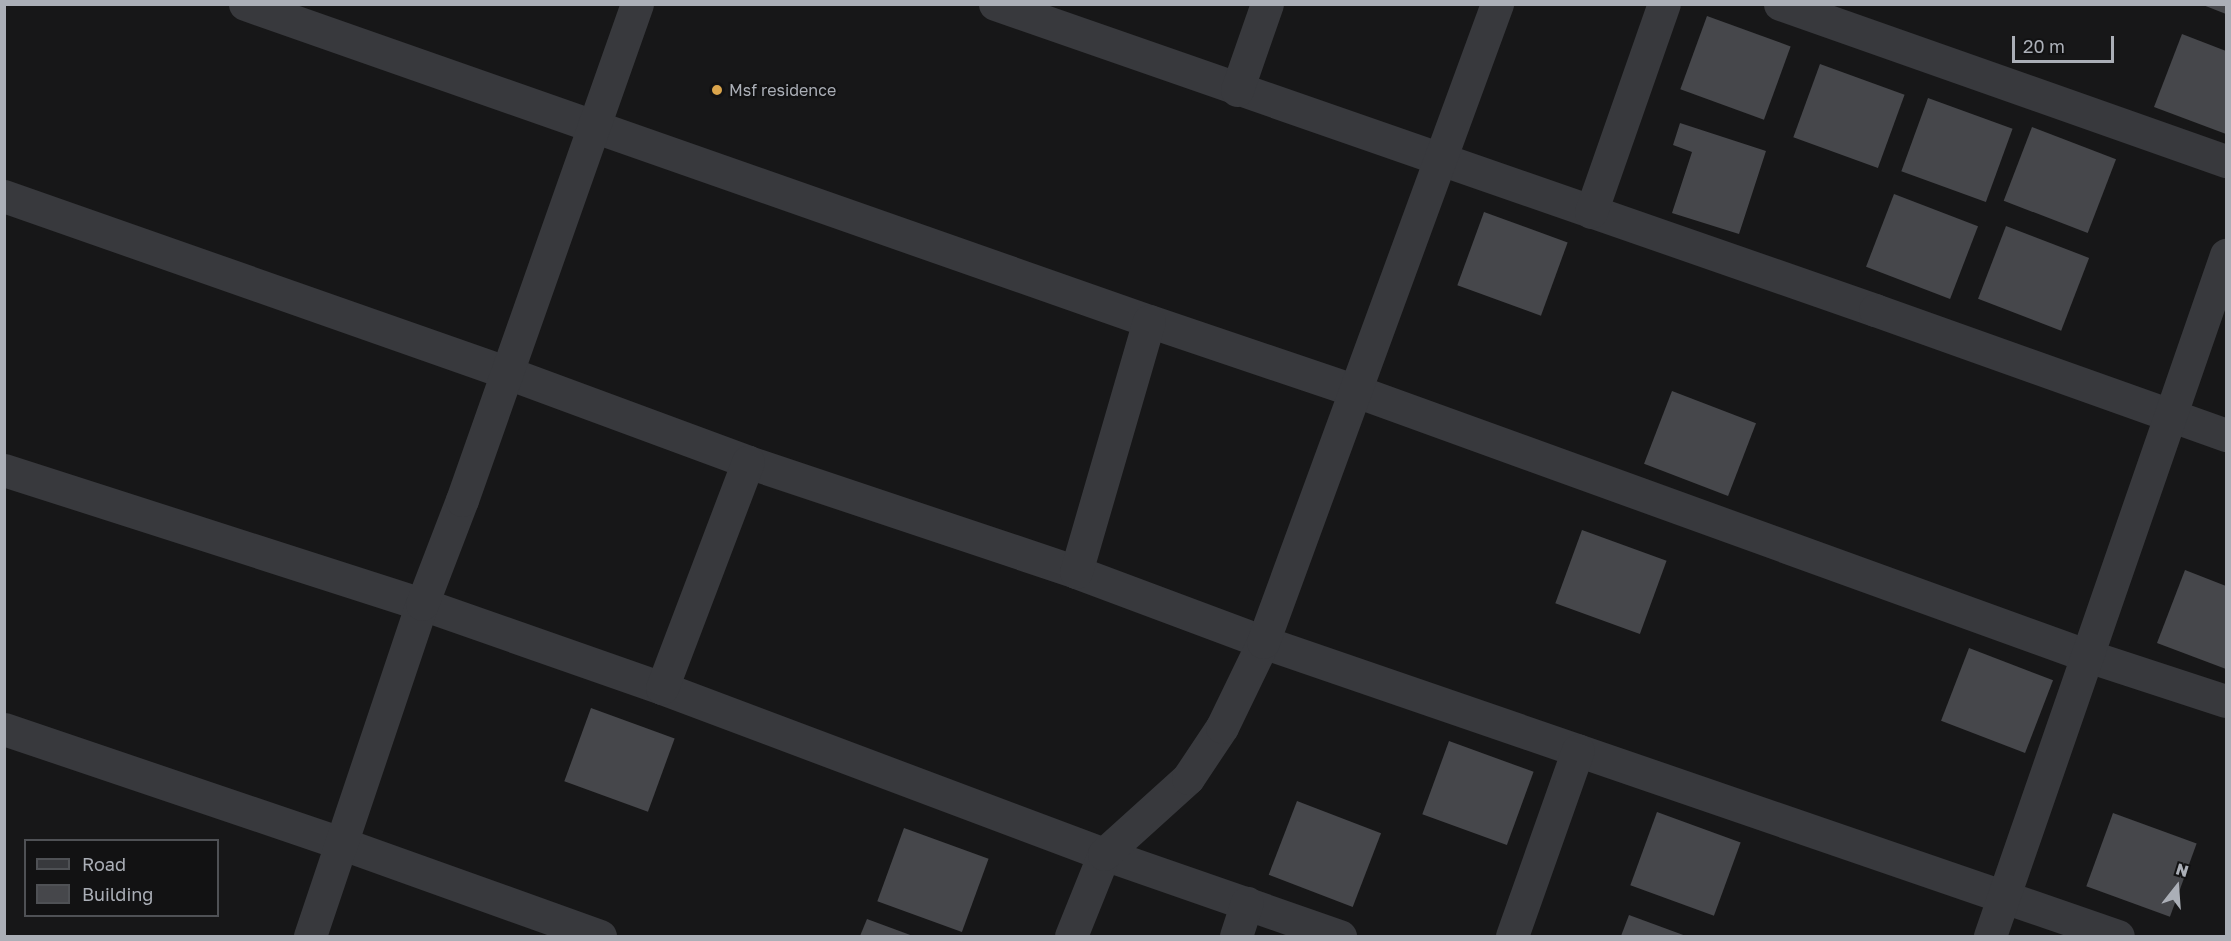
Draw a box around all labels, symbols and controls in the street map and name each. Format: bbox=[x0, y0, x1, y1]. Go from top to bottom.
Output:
scale bar bbox=[2015, 24, 2117, 62]
text: 20 m bbox=[2023, 35, 2065, 57]
place label: Msf residence bbox=[729, 80, 836, 100]
marker: Msf residence bbox=[710, 83, 724, 97]
legend bbox=[24, 839, 219, 917]
text: Road bbox=[82, 853, 126, 875]
north arrow bbox=[2147, 857, 2207, 917]
text: N bbox=[2174, 858, 2191, 881]
text: Building bbox=[82, 883, 153, 905]

